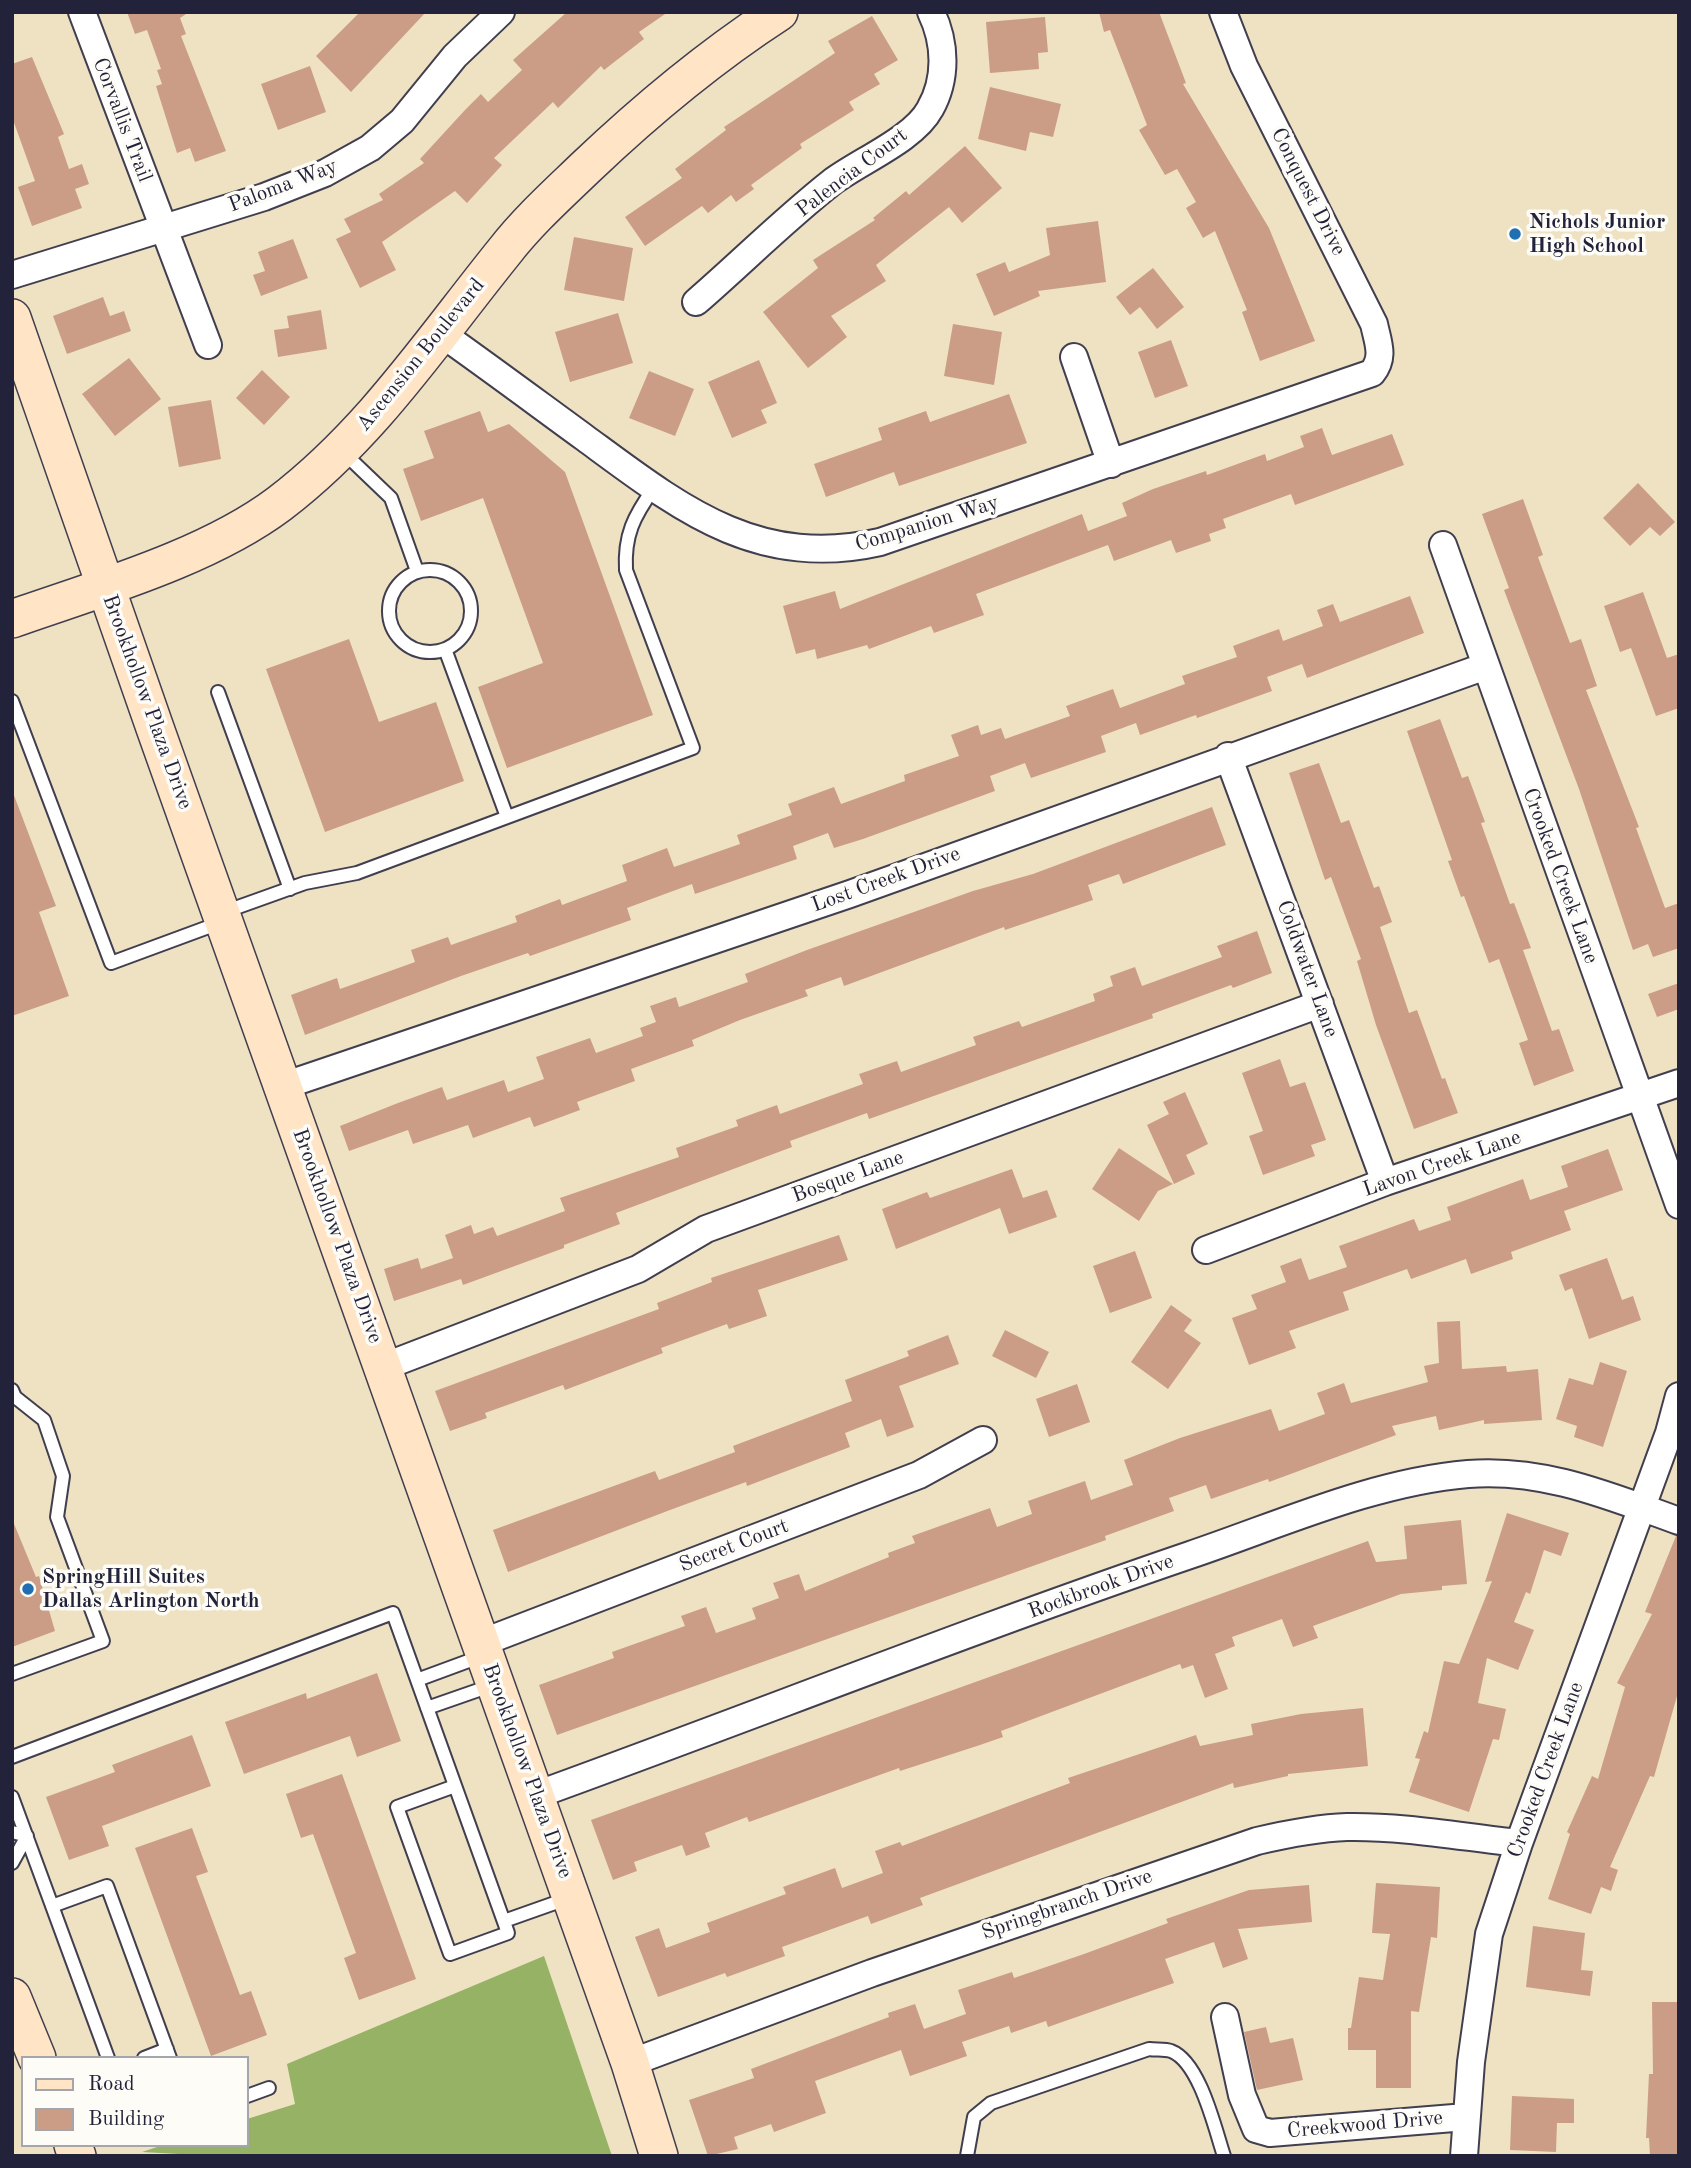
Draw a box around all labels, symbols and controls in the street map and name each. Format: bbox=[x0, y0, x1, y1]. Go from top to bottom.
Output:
street label: Corvallis Trail bbox=[87, 54, 157, 186]
street label: Palencia Court bbox=[791, 123, 913, 223]
street label: Conquest Drive bbox=[1265, 124, 1351, 260]
street label: Paloma Way bbox=[225, 154, 341, 218]
place label: Nichols Junior High School bbox=[1529, 209, 1665, 259]
marker: Nichols Junior High School bbox=[1507, 226, 1523, 242]
street label: Ascension Boulevard bbox=[352, 273, 490, 437]
street label: Companion Way bbox=[852, 490, 1002, 558]
street label: Brookhollow Plaza Drive bbox=[96, 591, 198, 813]
street label: Crooked Creek Lane bbox=[1516, 785, 1604, 967]
street label: Lost Creek Drive bbox=[808, 841, 964, 919]
street label: Coldwater Lane bbox=[1271, 897, 1343, 1041]
street label: Brookhollow Plaza Drive bbox=[286, 1125, 388, 1347]
street label: Lavon Creek Lane bbox=[1360, 1125, 1524, 1203]
street label: Bosque Lane bbox=[789, 1145, 907, 1209]
street label: Secret Court bbox=[676, 1514, 792, 1578]
street label: Rockbrook Drive bbox=[1025, 1549, 1177, 1625]
place label: SpringHill Suites Dallas Arlington North bbox=[42, 1564, 260, 1614]
marker: SpringHill Suites Dallas Arlington North bbox=[20, 1581, 36, 1597]
street label: Brookhollow Plaza Drive bbox=[476, 1660, 578, 1882]
street label: Crooked Creek Lane bbox=[1502, 1679, 1590, 1861]
street label: Springbranch Drive bbox=[978, 1864, 1156, 1946]
legend bbox=[21, 2056, 248, 2147]
text: Road bbox=[88, 2074, 135, 2095]
street label: Creekwood Drive bbox=[1286, 2106, 1444, 2144]
text: Building bbox=[88, 2109, 164, 2130]

